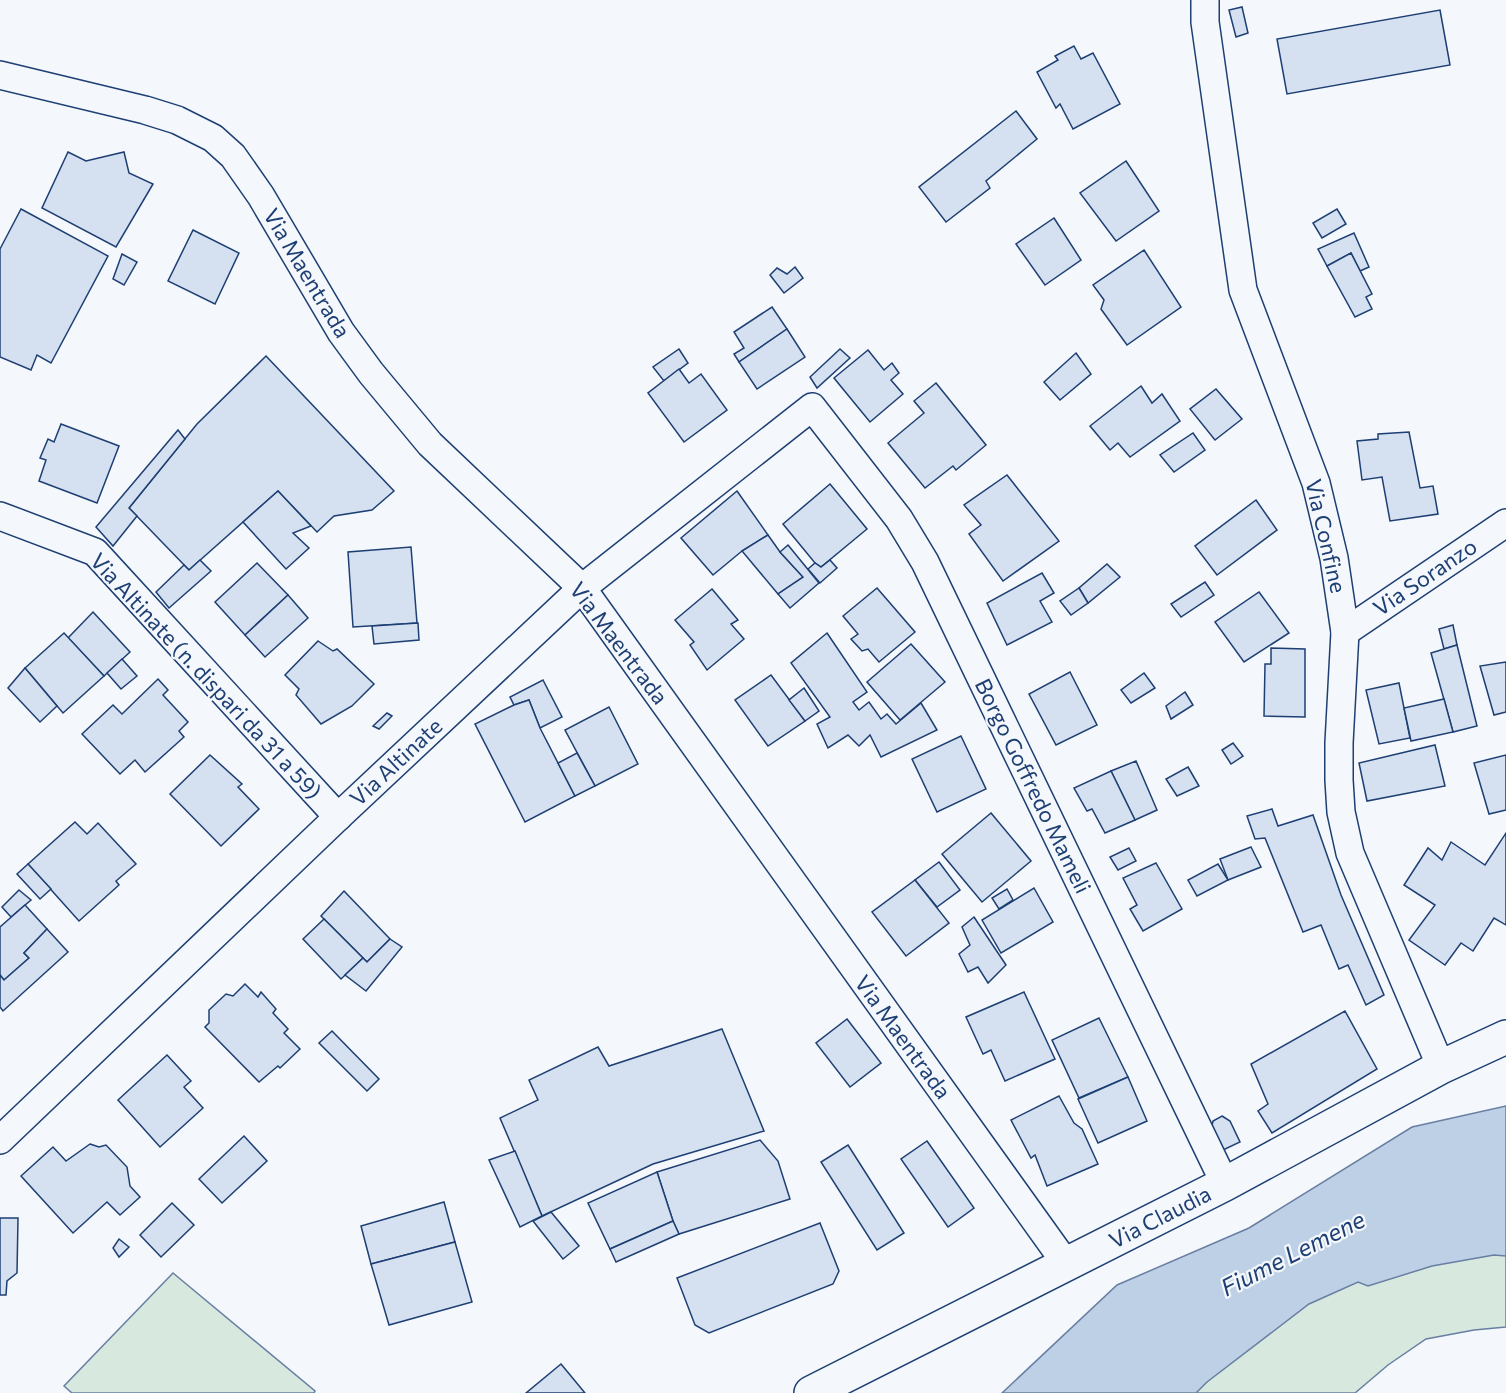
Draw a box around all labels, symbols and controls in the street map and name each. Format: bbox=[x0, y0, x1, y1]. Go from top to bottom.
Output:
street label: Via Maentrada bbox=[258, 203, 357, 342]
street label: Via Confine bbox=[1300, 476, 1353, 595]
street label: Via Soranzo bbox=[1368, 532, 1482, 621]
street label: Via Altinate (n. dispari da 31 a 59) bbox=[85, 547, 328, 804]
street label: Via Maentrada bbox=[565, 576, 674, 709]
street label: Borgo Goffredo Mameli bbox=[970, 674, 1097, 898]
street label: Via Altinate bbox=[344, 712, 447, 811]
street label: Via Maentrada bbox=[849, 970, 957, 1104]
street label: Via Claudia bbox=[1104, 1179, 1215, 1254]
water label: Fiume Lemene bbox=[1215, 1204, 1370, 1301]

